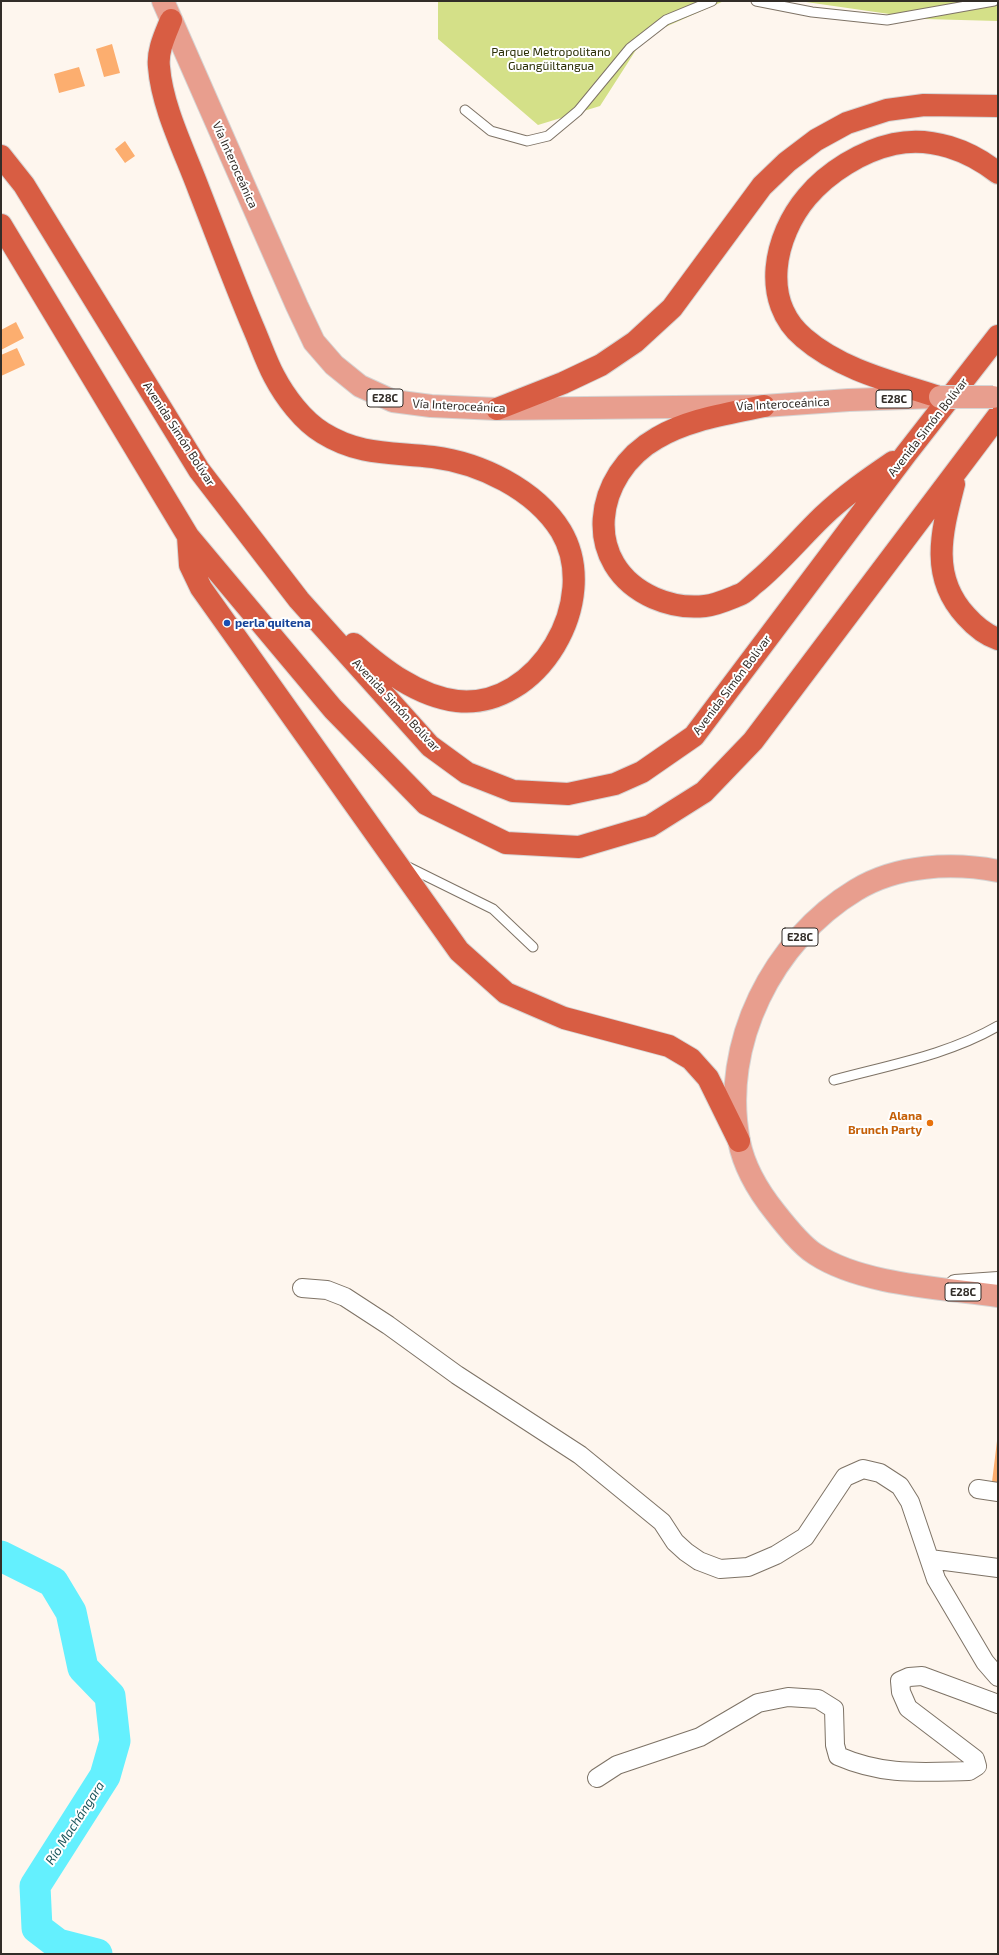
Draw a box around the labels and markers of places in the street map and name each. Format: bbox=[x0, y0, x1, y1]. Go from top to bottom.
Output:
place label: perla quitena bbox=[235, 616, 311, 630]
marker: perla quitena bbox=[222, 618, 232, 628]
place label: Alana Brunch Party bbox=[848, 1109, 922, 1137]
marker: Alana Brunch Party bbox=[925, 1118, 935, 1128]

